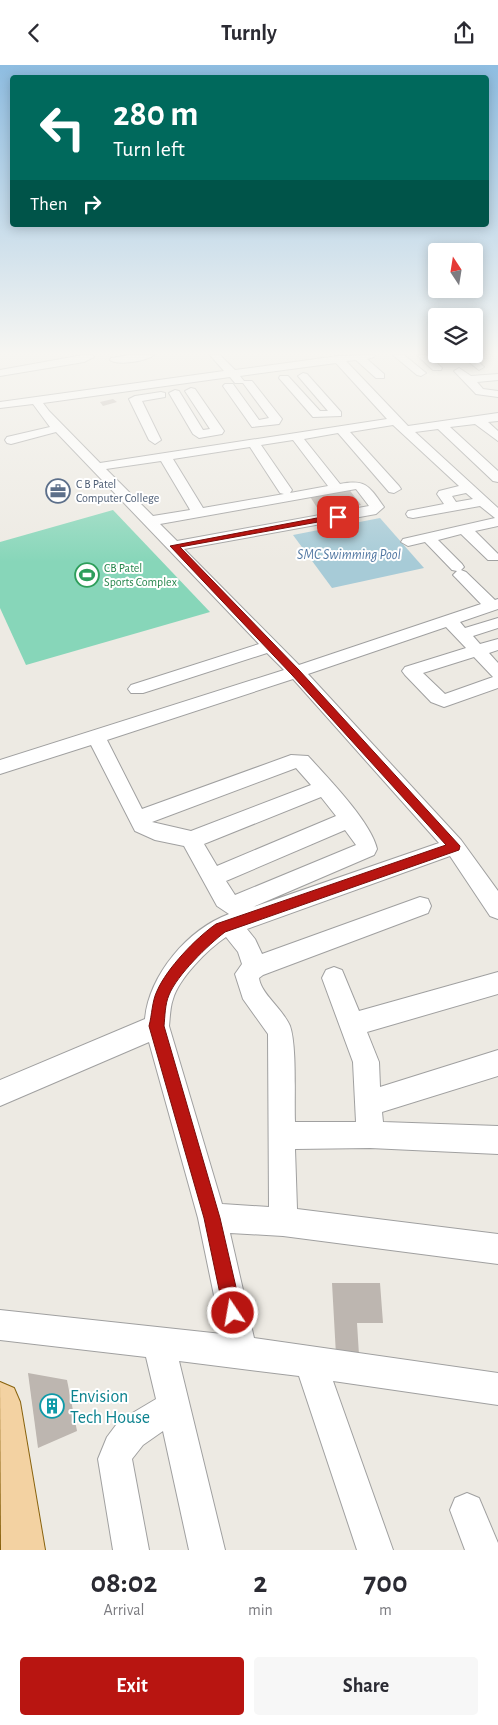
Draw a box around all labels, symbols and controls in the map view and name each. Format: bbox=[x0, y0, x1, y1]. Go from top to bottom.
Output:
icon: back bbox=[20, 19, 48, 47]
icon: share bbox=[450, 19, 478, 47]
text: Turnly bbox=[221, 22, 277, 44]
icon: left bbox=[30, 95, 95, 160]
text: 280 m bbox=[113, 97, 199, 132]
text: Turn left bbox=[113, 138, 185, 160]
icon: right bbox=[78, 190, 106, 218]
text: Then bbox=[30, 195, 68, 214]
north arrow bbox=[428, 243, 482, 297]
map controls bbox=[428, 243, 483, 363]
button: layers bbox=[428, 308, 483, 363]
office icon: C B Patel Computer College bbox=[45, 478, 71, 504]
place label: C B Patel Computer College bbox=[76, 478, 159, 504]
pin bbox=[317, 496, 359, 538]
icon: arrive bbox=[324, 503, 352, 531]
water label: SMC Swimming Pool bbox=[297, 548, 401, 562]
sports icon: CB Patel Sports Complex bbox=[74, 562, 100, 588]
place label: CB Patel Sports Complex bbox=[104, 562, 177, 588]
position arrow bbox=[206, 1286, 258, 1338]
place label: Envision Tech House bbox=[70, 1388, 150, 1427]
building icon: Envision Tech House bbox=[39, 1393, 65, 1419]
text: 08:02 bbox=[90, 1568, 158, 1598]
text: 2 bbox=[253, 1568, 267, 1598]
text: 700 bbox=[363, 1568, 408, 1598]
text: Arrival bbox=[103, 1602, 145, 1618]
text: min bbox=[248, 1602, 273, 1618]
text: m bbox=[379, 1602, 392, 1618]
button: Exit bbox=[20, 1657, 244, 1715]
button: Share bbox=[254, 1657, 478, 1715]

